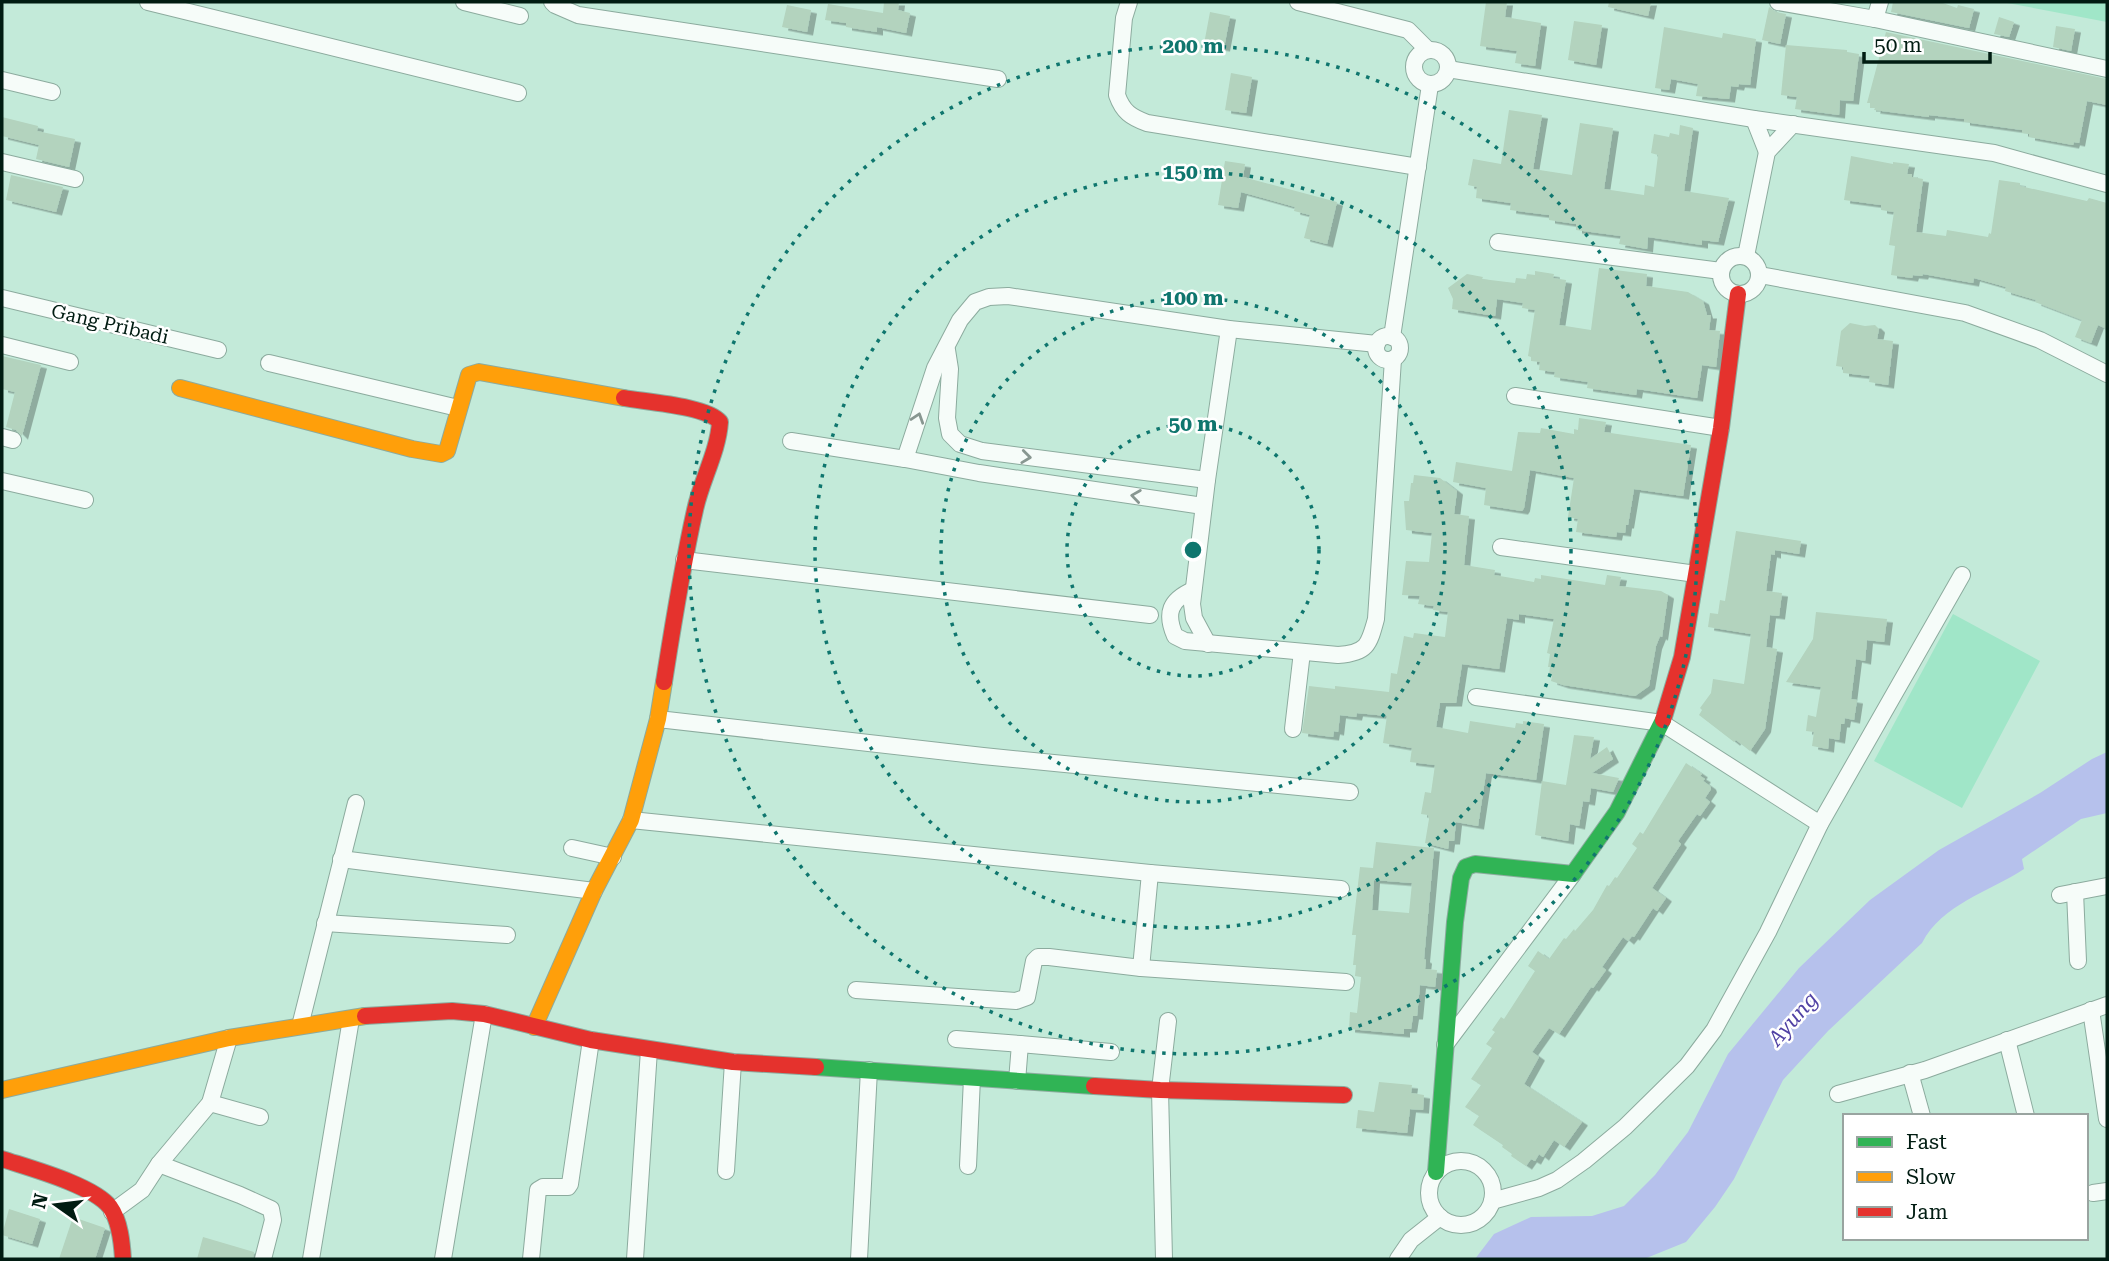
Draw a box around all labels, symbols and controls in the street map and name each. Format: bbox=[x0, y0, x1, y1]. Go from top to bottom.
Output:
scale bar bbox=[1864, 21, 1990, 65]
text: 50 m bbox=[1874, 33, 1922, 57]
text: 200 m bbox=[1163, 34, 1223, 58]
text: 150 m bbox=[1163, 160, 1223, 184]
text: 100 m bbox=[1163, 286, 1223, 310]
street label: Gang Pribadi bbox=[49, 299, 171, 349]
text: 50 m bbox=[1168, 412, 1218, 436]
one-way arrow bbox=[910, 413, 924, 425]
one-way arrow bbox=[1020, 449, 1032, 464]
one-way arrow bbox=[1130, 489, 1142, 504]
centre of rings bbox=[1181, 538, 1205, 562]
water label: Ayung bbox=[1762, 987, 1823, 1052]
legend bbox=[1843, 1114, 2088, 1240]
text: Fast bbox=[1906, 1130, 1947, 1154]
text: Slow bbox=[1906, 1165, 1956, 1189]
north arrow bbox=[21, 1170, 91, 1240]
text: N bbox=[27, 1191, 53, 1211]
text: Jam bbox=[1906, 1200, 1948, 1224]

